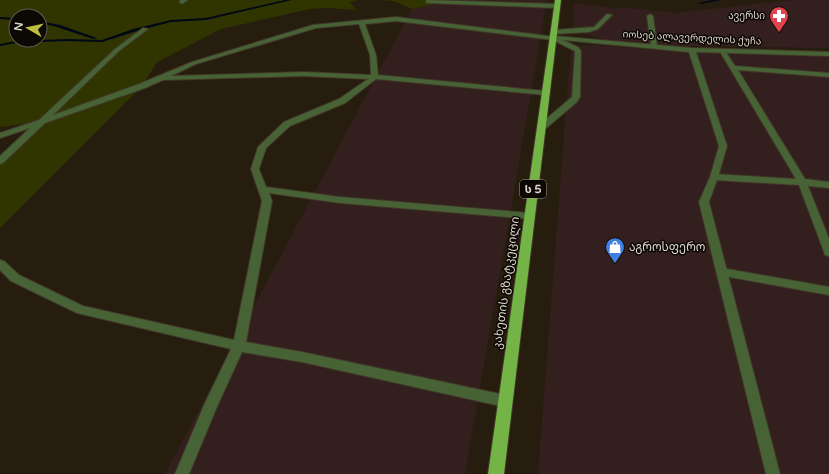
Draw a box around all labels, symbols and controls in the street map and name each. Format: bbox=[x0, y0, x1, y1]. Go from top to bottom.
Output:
pharmacy icon: ავერსი bbox=[768, 5, 790, 33]
north arrow bbox=[8, 8, 48, 48]
place label: ავერსი bbox=[728, 10, 765, 22]
text: N bbox=[12, 21, 26, 32]
street label: იოსებ ალავერდელის ქუჩა bbox=[622, 28, 762, 48]
road number: ს 5 bbox=[520, 180, 546, 198]
street label: კახეთის გზატკეცილი bbox=[490, 216, 523, 350]
shop icon: აგროსფერო bbox=[604, 236, 626, 264]
place label: აგროსფერო bbox=[629, 240, 705, 254]

